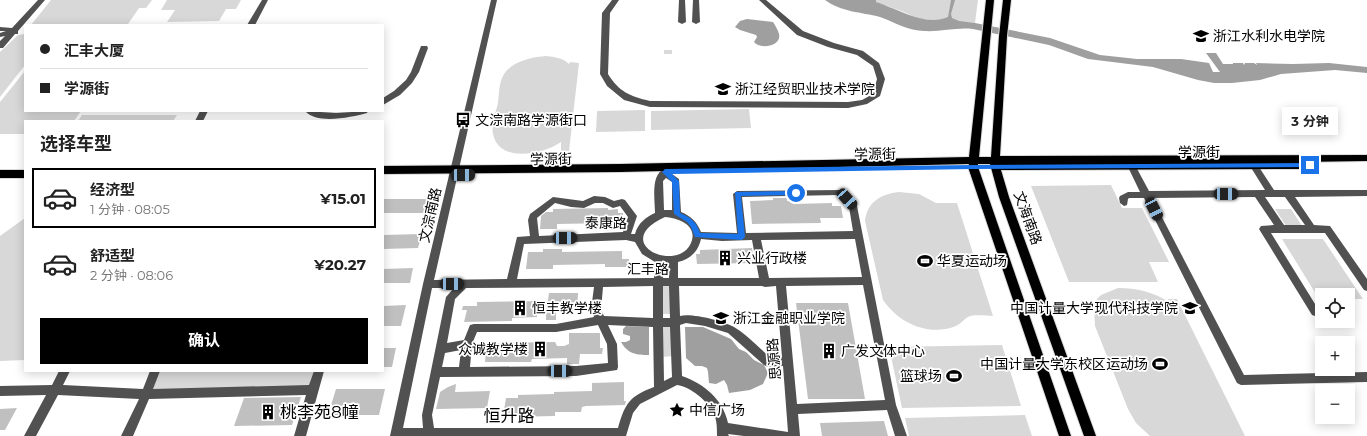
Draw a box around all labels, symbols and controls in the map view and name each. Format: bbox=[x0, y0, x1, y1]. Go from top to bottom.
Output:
school or university icon: 浙江水利水电学院 bbox=[1192, 27, 1210, 45]
place label: 浙江水利水电学院 bbox=[1213, 27, 1325, 45]
text: 汇丰大厦 bbox=[64, 41, 124, 60]
text: 学源街 bbox=[64, 79, 109, 98]
school or university icon: 浙江经贸职业技术学院 bbox=[714, 80, 732, 98]
place label: 浙江经贸职业技术学院 bbox=[735, 80, 875, 98]
callout: 3 分钟 bbox=[1282, 107, 1338, 135]
bus stop icon: 文淙南路学源街口 bbox=[454, 111, 472, 129]
place label: 文淙南路学源街口 bbox=[475, 111, 587, 129]
text: 3 分钟 bbox=[1291, 113, 1329, 129]
text: 选择车型 bbox=[40, 133, 112, 155]
street label: 学源街 bbox=[1178, 143, 1220, 161]
street label: 学源街 bbox=[854, 145, 896, 163]
street label: 学源街 bbox=[530, 150, 572, 168]
route end bbox=[1301, 156, 1319, 174]
car bbox=[451, 169, 475, 181]
icon: car bbox=[42, 180, 78, 216]
text: 经济型 bbox=[90, 180, 135, 199]
route start bbox=[787, 184, 805, 202]
street label: 文淙南路 bbox=[415, 186, 445, 244]
car bbox=[835, 186, 859, 212]
car bbox=[1214, 188, 1238, 200]
text: ¥15.01 bbox=[320, 189, 366, 208]
street label: 文海南路 bbox=[1010, 189, 1046, 247]
car bbox=[1143, 196, 1165, 222]
text: 1 分钟 · 08:05 bbox=[90, 201, 170, 217]
street label: 泰康路 bbox=[585, 214, 627, 232]
car bbox=[553, 232, 577, 244]
icon: car bbox=[42, 246, 78, 282]
text: 舒适型 bbox=[90, 246, 135, 265]
building icon: 兴业行政楼 bbox=[716, 249, 734, 267]
place label: 兴业行政楼 bbox=[737, 249, 807, 267]
sports icon: 华夏运动场 bbox=[916, 252, 934, 270]
place label: 华夏运动场 bbox=[937, 252, 1007, 270]
text: ¥20.27 bbox=[314, 255, 366, 274]
street label: 汇丰路 bbox=[627, 260, 669, 278]
text: 2 分钟 · 08:06 bbox=[90, 267, 173, 283]
car bbox=[440, 278, 464, 290]
map controls bbox=[1315, 288, 1355, 424]
button: locate bbox=[1315, 288, 1355, 328]
building icon: 恒丰教学楼 bbox=[511, 299, 529, 317]
place label: 恒丰教学楼 bbox=[532, 299, 602, 317]
place label: 中国计量大学现代科技学院 bbox=[1010, 299, 1178, 317]
school or university icon: 中国计量大学现代科技学院 bbox=[1181, 299, 1199, 317]
school or university icon: 浙江金融职业学院 bbox=[712, 309, 730, 327]
place label: 浙江金融职业学院 bbox=[733, 309, 845, 327]
button: 确认 bbox=[40, 318, 368, 364]
button: + bbox=[1315, 336, 1355, 376]
street label: 思源路 bbox=[763, 337, 785, 381]
place label: 众诚教学楼 bbox=[458, 340, 528, 358]
building icon: 众诚教学楼 bbox=[531, 340, 549, 358]
building icon: 广发文体中心 bbox=[820, 342, 838, 360]
place label: 广发文体中心 bbox=[841, 342, 925, 360]
place label: 中国计量大学东校区运动场 bbox=[980, 355, 1148, 373]
sports icon: 中国计量大学东校区运动场 bbox=[1151, 355, 1169, 373]
car bbox=[548, 365, 572, 377]
place label: 篮球场 bbox=[900, 367, 942, 385]
sports icon: 篮球场 bbox=[945, 367, 963, 385]
button: − bbox=[1315, 384, 1355, 424]
place icon: 中信广场 bbox=[668, 401, 686, 419]
place label: 中信广场 bbox=[689, 401, 745, 419]
place label: 桃李苑8幢 bbox=[280, 402, 359, 422]
building icon: 桃李苑8幢 bbox=[259, 403, 277, 421]
street label: 恒升路 bbox=[484, 406, 535, 426]

